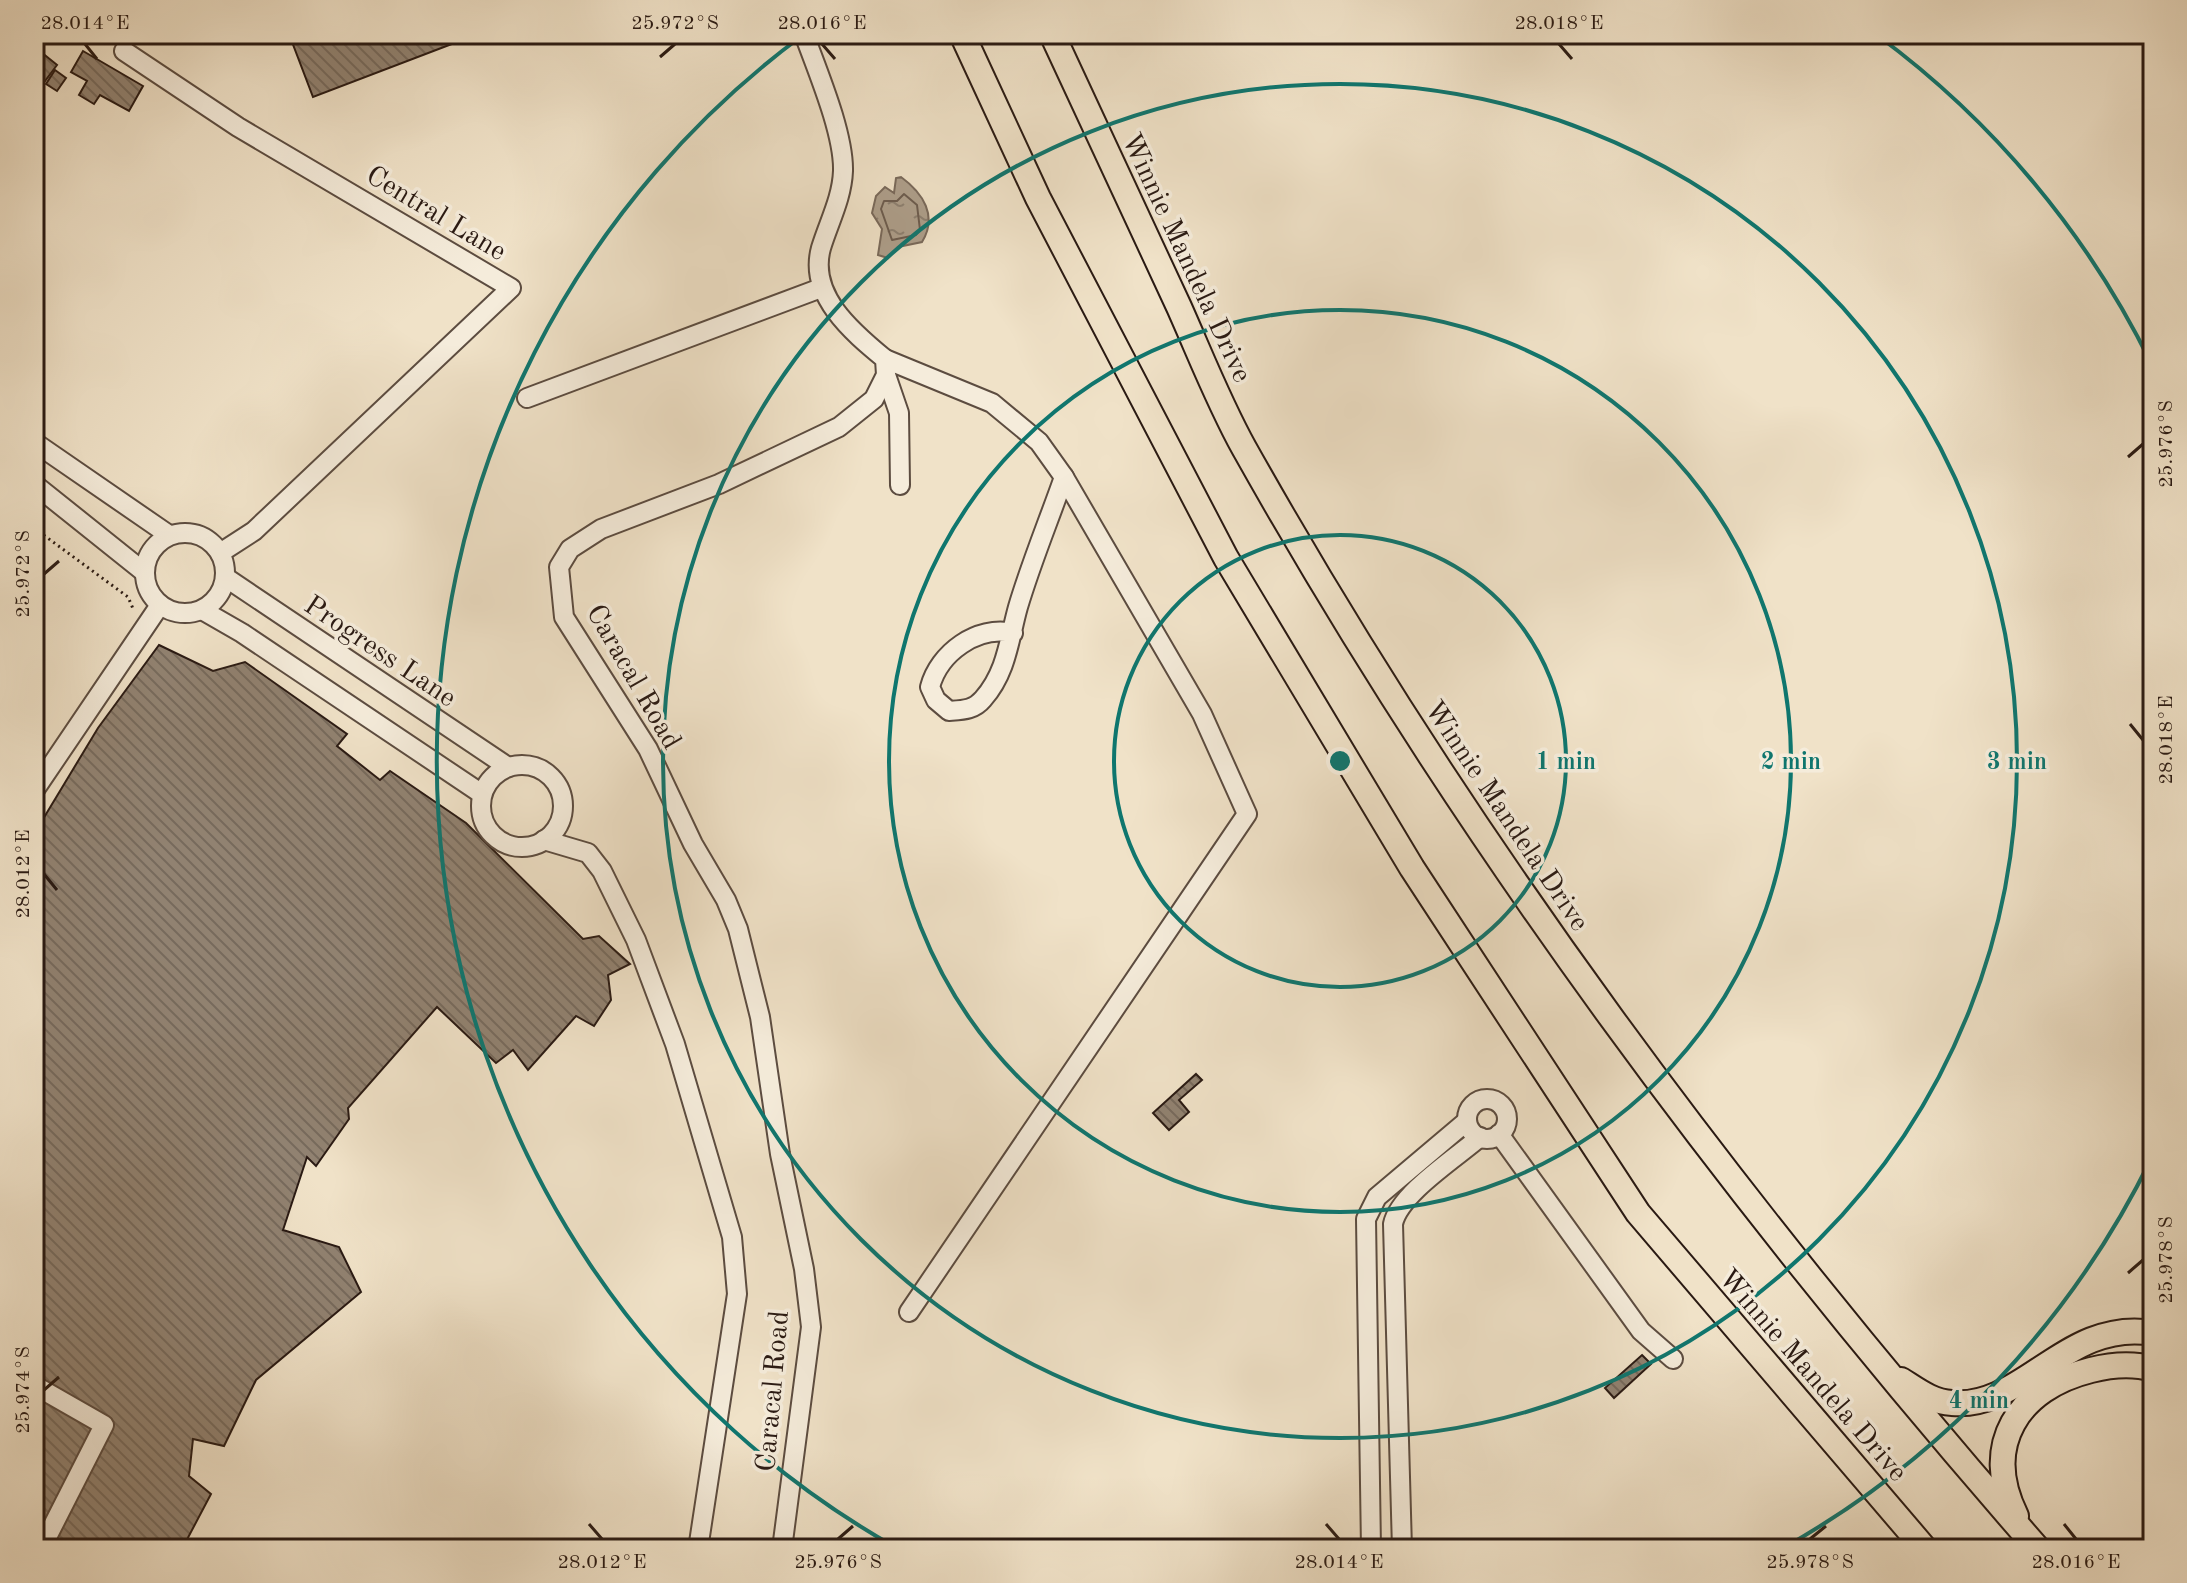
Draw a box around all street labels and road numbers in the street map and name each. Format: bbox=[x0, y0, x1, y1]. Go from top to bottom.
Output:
street label: Winnie Mandela Drive bbox=[1115, 129, 1255, 387]
street label: Central Lane bbox=[361, 162, 510, 267]
street label: Progress Lane bbox=[298, 591, 460, 713]
street label: Caracal Road bbox=[580, 600, 685, 755]
street label: Winnie Mandela Drive bbox=[1418, 696, 1593, 937]
street label: Winnie Mandela Drive bbox=[1712, 1264, 1911, 1487]
street label: Caracal Road bbox=[753, 1309, 795, 1473]

